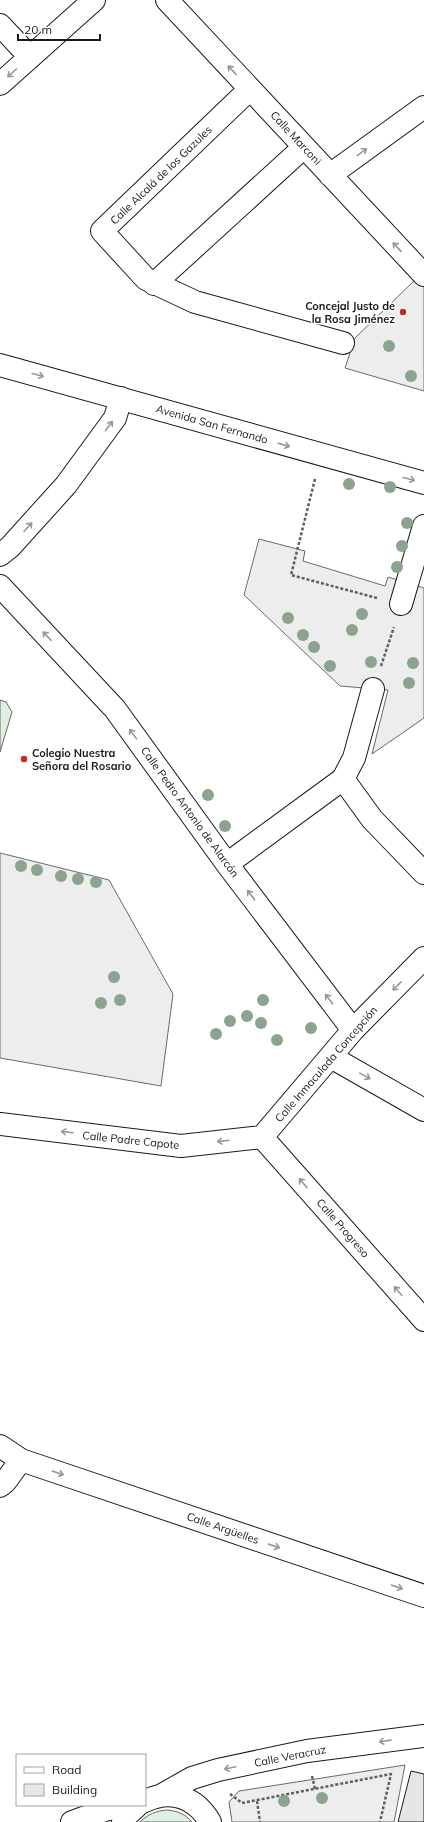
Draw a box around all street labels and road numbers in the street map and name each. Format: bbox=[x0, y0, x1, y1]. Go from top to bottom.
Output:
street label: Calle Marconi bbox=[267, 108, 325, 168]
street label: Calle Alcalá de los Gazules bbox=[107, 123, 215, 227]
street label: Avenida San Fernando bbox=[154, 401, 270, 447]
street label: Calle Pedro Antonio de Alarcón bbox=[138, 744, 242, 880]
street label: Calle Inmaculada Concepción bbox=[272, 1003, 380, 1125]
street label: Calle Padre Capote bbox=[82, 1128, 180, 1152]
street label: Calle Progreso bbox=[314, 1196, 372, 1260]
street label: Calle Argüelles bbox=[185, 1509, 261, 1547]
street label: Calle Veracruz bbox=[253, 1742, 327, 1770]

